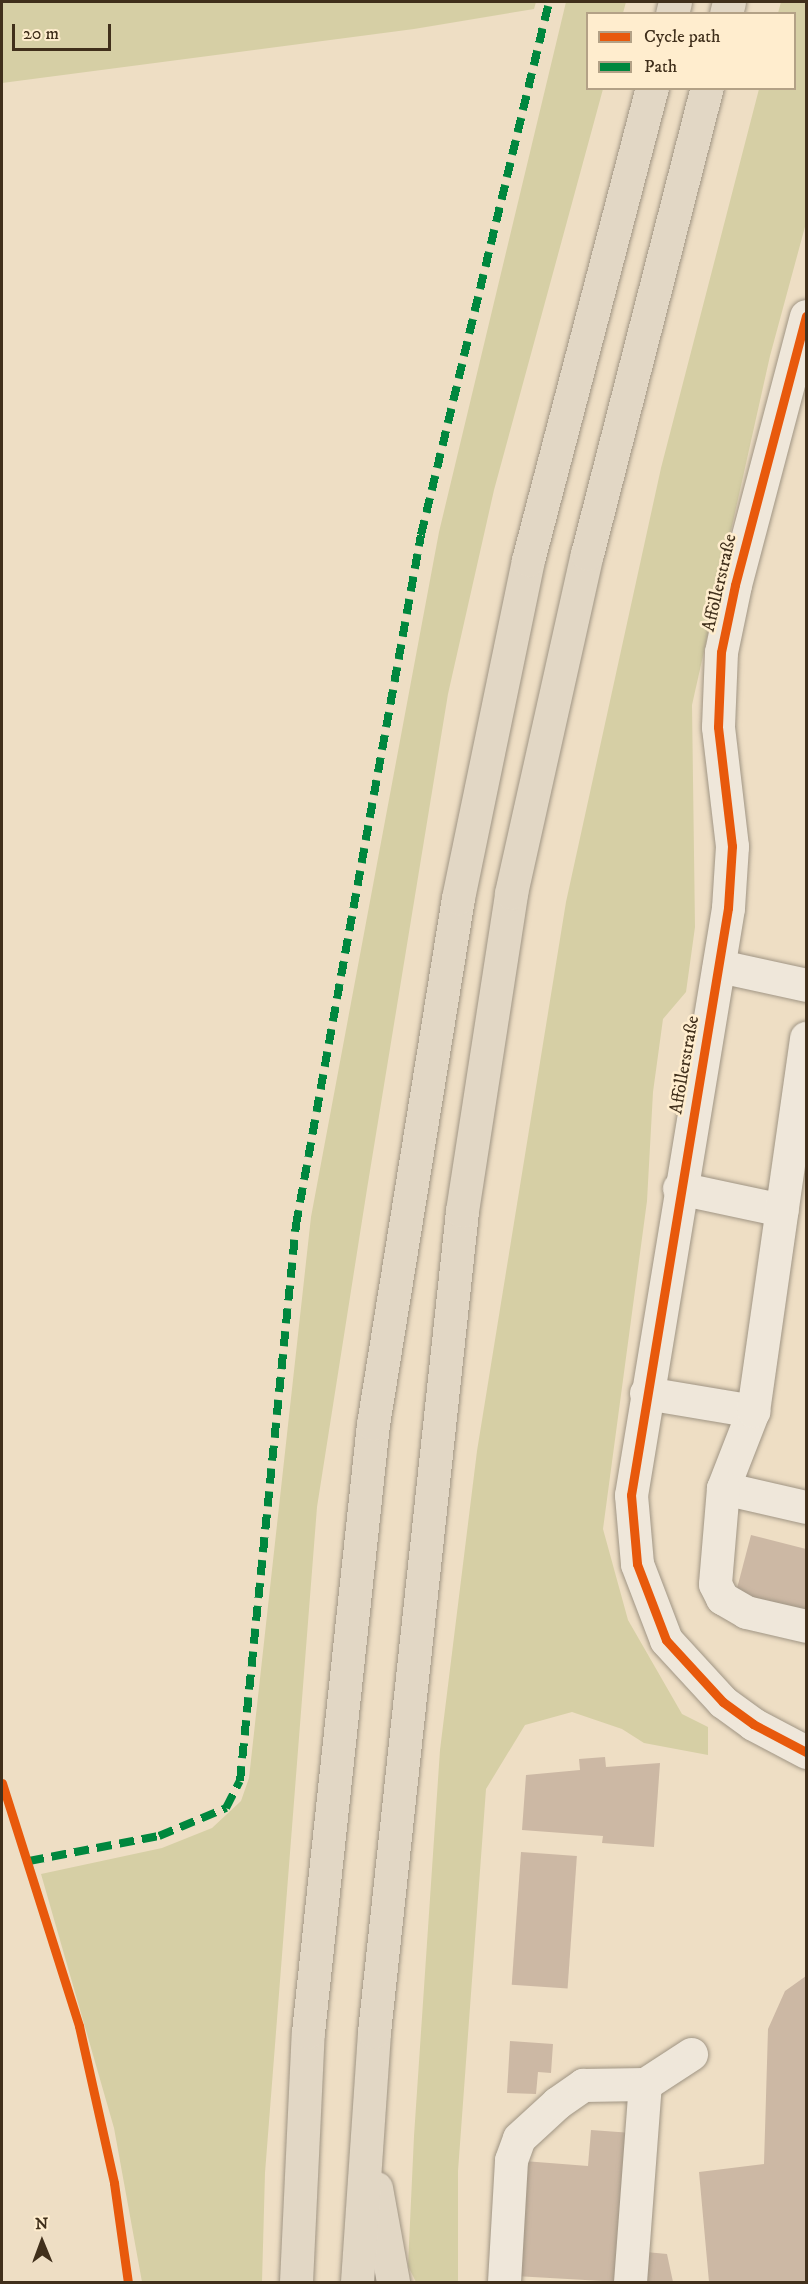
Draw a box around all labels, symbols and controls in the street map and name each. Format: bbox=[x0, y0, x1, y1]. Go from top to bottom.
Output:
scale bar bbox=[15, 12, 114, 50]
legend bbox=[586, 12, 796, 90]
text: 20 m bbox=[23, 23, 59, 45]
text: Cycle path bbox=[644, 26, 721, 48]
text: Path bbox=[644, 56, 677, 78]
street label: Afföllerstraße bbox=[698, 532, 742, 634]
street label: Afföllerstraße bbox=[666, 1014, 704, 1116]
north arrow bbox=[12, 2212, 72, 2272]
text: N bbox=[35, 2214, 48, 2234]

